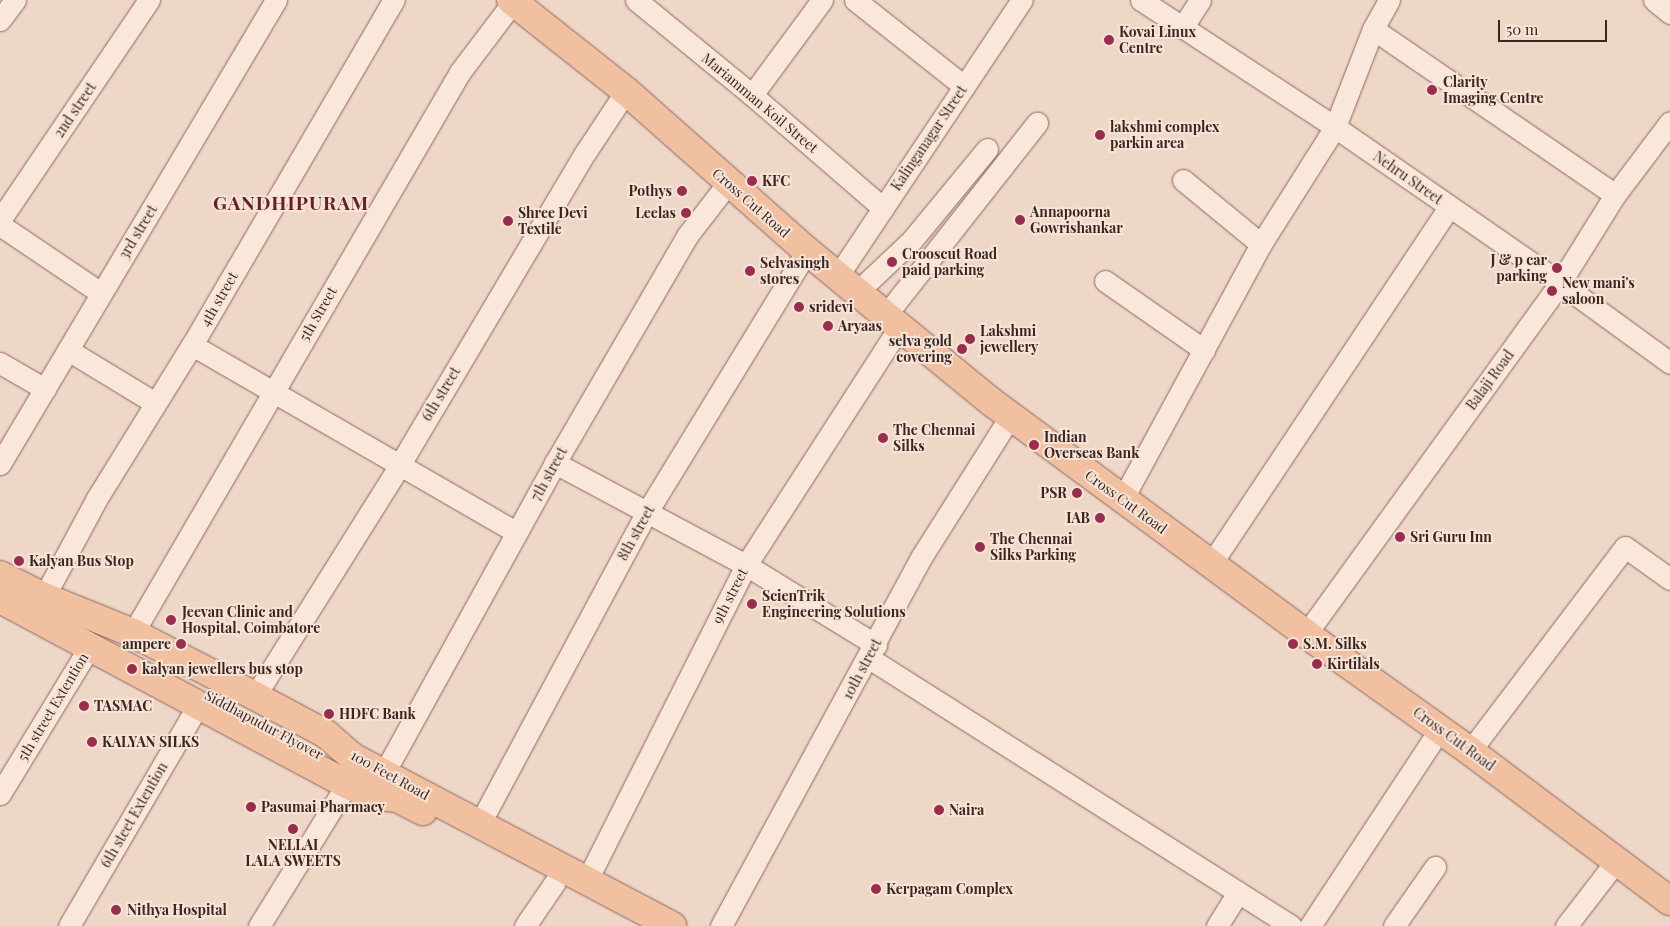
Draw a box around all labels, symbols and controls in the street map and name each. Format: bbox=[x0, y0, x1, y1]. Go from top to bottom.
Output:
scale bar bbox=[1500, 10, 1609, 42]
text: 50 m bbox=[1506, 19, 1538, 39]
place label: Kovai Linux Centre bbox=[1119, 24, 1196, 56]
marker: Kovai Linux Centre bbox=[1103, 34, 1115, 46]
street label: Mariamman Koil Street bbox=[699, 50, 821, 156]
place label: Clarity Imaging Centre bbox=[1443, 74, 1544, 106]
street label: 2nd street bbox=[50, 79, 100, 141]
street label: Kalinganagar Street bbox=[887, 82, 971, 194]
marker: Clarity Imaging Centre bbox=[1425, 83, 1439, 97]
place label: lakshmi complex parkin area bbox=[1110, 119, 1220, 152]
marker: lakshmi complex parkin area bbox=[1094, 129, 1106, 141]
street label: Nehru Street bbox=[1370, 148, 1446, 208]
street label: Cross Cut Road bbox=[709, 165, 793, 241]
place label: KFC bbox=[762, 173, 790, 189]
marker: KFC bbox=[746, 175, 758, 187]
place label: Pothys bbox=[628, 183, 672, 199]
marker: Pothys bbox=[676, 185, 688, 197]
district label: GANDHIPURAM bbox=[212, 192, 370, 214]
street label: 3rd street bbox=[115, 202, 161, 262]
place label: Annapoorna Gowrishankar bbox=[1030, 204, 1123, 236]
place label: Shree Devi Textile bbox=[518, 205, 588, 238]
place label: Leelas bbox=[635, 205, 676, 221]
marker: Leelas bbox=[680, 207, 692, 219]
marker: Annapoorna Gowrishankar bbox=[1014, 214, 1026, 226]
marker: Shree Devi Textile bbox=[502, 215, 514, 227]
place label: Crooscut Road paid parking bbox=[902, 246, 997, 278]
place label: J & p car parking bbox=[1490, 252, 1547, 284]
place label: Selvasingh stores bbox=[760, 255, 829, 288]
marker: Crooscut Road paid parking bbox=[886, 256, 898, 268]
marker: J & p car parking bbox=[1551, 262, 1563, 274]
marker: Selvasingh stores bbox=[744, 265, 756, 277]
street label: 4th street bbox=[197, 269, 241, 329]
place label: New mani's saloon bbox=[1562, 275, 1635, 308]
street label: 5th Street bbox=[296, 284, 340, 344]
marker: New mani's saloon bbox=[1546, 285, 1558, 297]
place label: sridevi bbox=[809, 299, 853, 315]
marker: sridevi bbox=[793, 301, 805, 313]
place label: Aryaas bbox=[838, 318, 882, 334]
marker: Aryaas bbox=[822, 320, 834, 332]
place label: Lakshmi jewellery bbox=[980, 323, 1038, 356]
place label: selva gold covering bbox=[889, 333, 952, 366]
marker: Lakshmi jewellery bbox=[964, 333, 976, 345]
marker: selva gold covering bbox=[956, 343, 968, 355]
street label: Balaji Road bbox=[1463, 347, 1517, 413]
street label: 6th street bbox=[418, 364, 464, 424]
place label: The Chennai Silks bbox=[893, 422, 975, 454]
place label: Indian Overseas Bank bbox=[1044, 429, 1139, 462]
marker: The Chennai Silks bbox=[877, 432, 889, 444]
marker: Indian Overseas Bank bbox=[1028, 439, 1040, 451]
street label: 7th street bbox=[527, 444, 571, 504]
street label: Cross Cut Road bbox=[1082, 467, 1170, 537]
place label: PSR bbox=[1040, 485, 1067, 501]
marker: PSR bbox=[1071, 487, 1083, 499]
street label: 8th street bbox=[614, 503, 658, 563]
place label: IAB bbox=[1066, 510, 1090, 526]
marker: IAB bbox=[1094, 512, 1106, 524]
place label: Sri Guru Inn bbox=[1410, 529, 1492, 545]
place label: The Chennai Silks Parking bbox=[990, 531, 1076, 564]
marker: Sri Guru Inn bbox=[1394, 531, 1406, 543]
marker: The Chennai Silks Parking bbox=[974, 541, 986, 553]
place label: Kalyan Bus Stop bbox=[29, 553, 134, 569]
marker: Kalyan Bus Stop bbox=[13, 555, 25, 567]
street label: 9th street bbox=[709, 565, 751, 627]
place label: ScienTrik Engineering Solutions bbox=[762, 588, 906, 620]
marker: ScienTrik Engineering Solutions bbox=[746, 598, 758, 610]
place label: Jeevan Clinic and Hospital, Coimbatore bbox=[182, 604, 320, 636]
marker: Jeevan Clinic and Hospital, Coimbatore bbox=[164, 613, 178, 627]
place label: ampere bbox=[122, 636, 171, 652]
street label: 10th street bbox=[839, 636, 885, 702]
place label: S.M. Silks bbox=[1303, 636, 1367, 652]
marker: ampere bbox=[175, 638, 187, 650]
marker: S.M. Silks bbox=[1287, 638, 1299, 650]
street label: 5th street Extention bbox=[14, 650, 92, 764]
place label: Kirtilals bbox=[1327, 656, 1380, 672]
marker: Kirtilals bbox=[1311, 658, 1323, 670]
place label: kalyan jewellers bus stop bbox=[142, 661, 303, 677]
marker: kalyan jewellers bus stop bbox=[126, 663, 138, 675]
street label: Siddhapudur Flyover bbox=[202, 687, 326, 763]
place label: TASMAC bbox=[94, 698, 152, 714]
marker: TASMAC bbox=[78, 700, 90, 712]
street label: Cross Cut Road bbox=[1410, 704, 1498, 774]
place label: HDFC Bank bbox=[339, 706, 416, 722]
marker: HDFC Bank bbox=[323, 708, 335, 720]
place label: KALYAN SILKS bbox=[102, 734, 199, 750]
marker: KALYAN SILKS bbox=[86, 736, 98, 748]
street label: 100 Feet Road bbox=[348, 746, 432, 804]
street label: 6th steet Extention bbox=[97, 759, 171, 871]
place label: Pasumai Pharmacy bbox=[261, 799, 385, 815]
marker: Pasumai Pharmacy bbox=[245, 801, 257, 813]
place label: Naira bbox=[949, 802, 984, 818]
marker: Naira bbox=[933, 804, 945, 816]
marker: NELLAI LALA SWEETS bbox=[287, 823, 299, 835]
place label: NELLAI LALA SWEETS bbox=[245, 837, 341, 870]
place label: Kerpagam Complex bbox=[886, 881, 1013, 897]
marker: Kerpagam Complex bbox=[870, 883, 882, 895]
place label: Nithya Hospital bbox=[127, 902, 227, 918]
marker: Nithya Hospital bbox=[109, 903, 123, 917]

